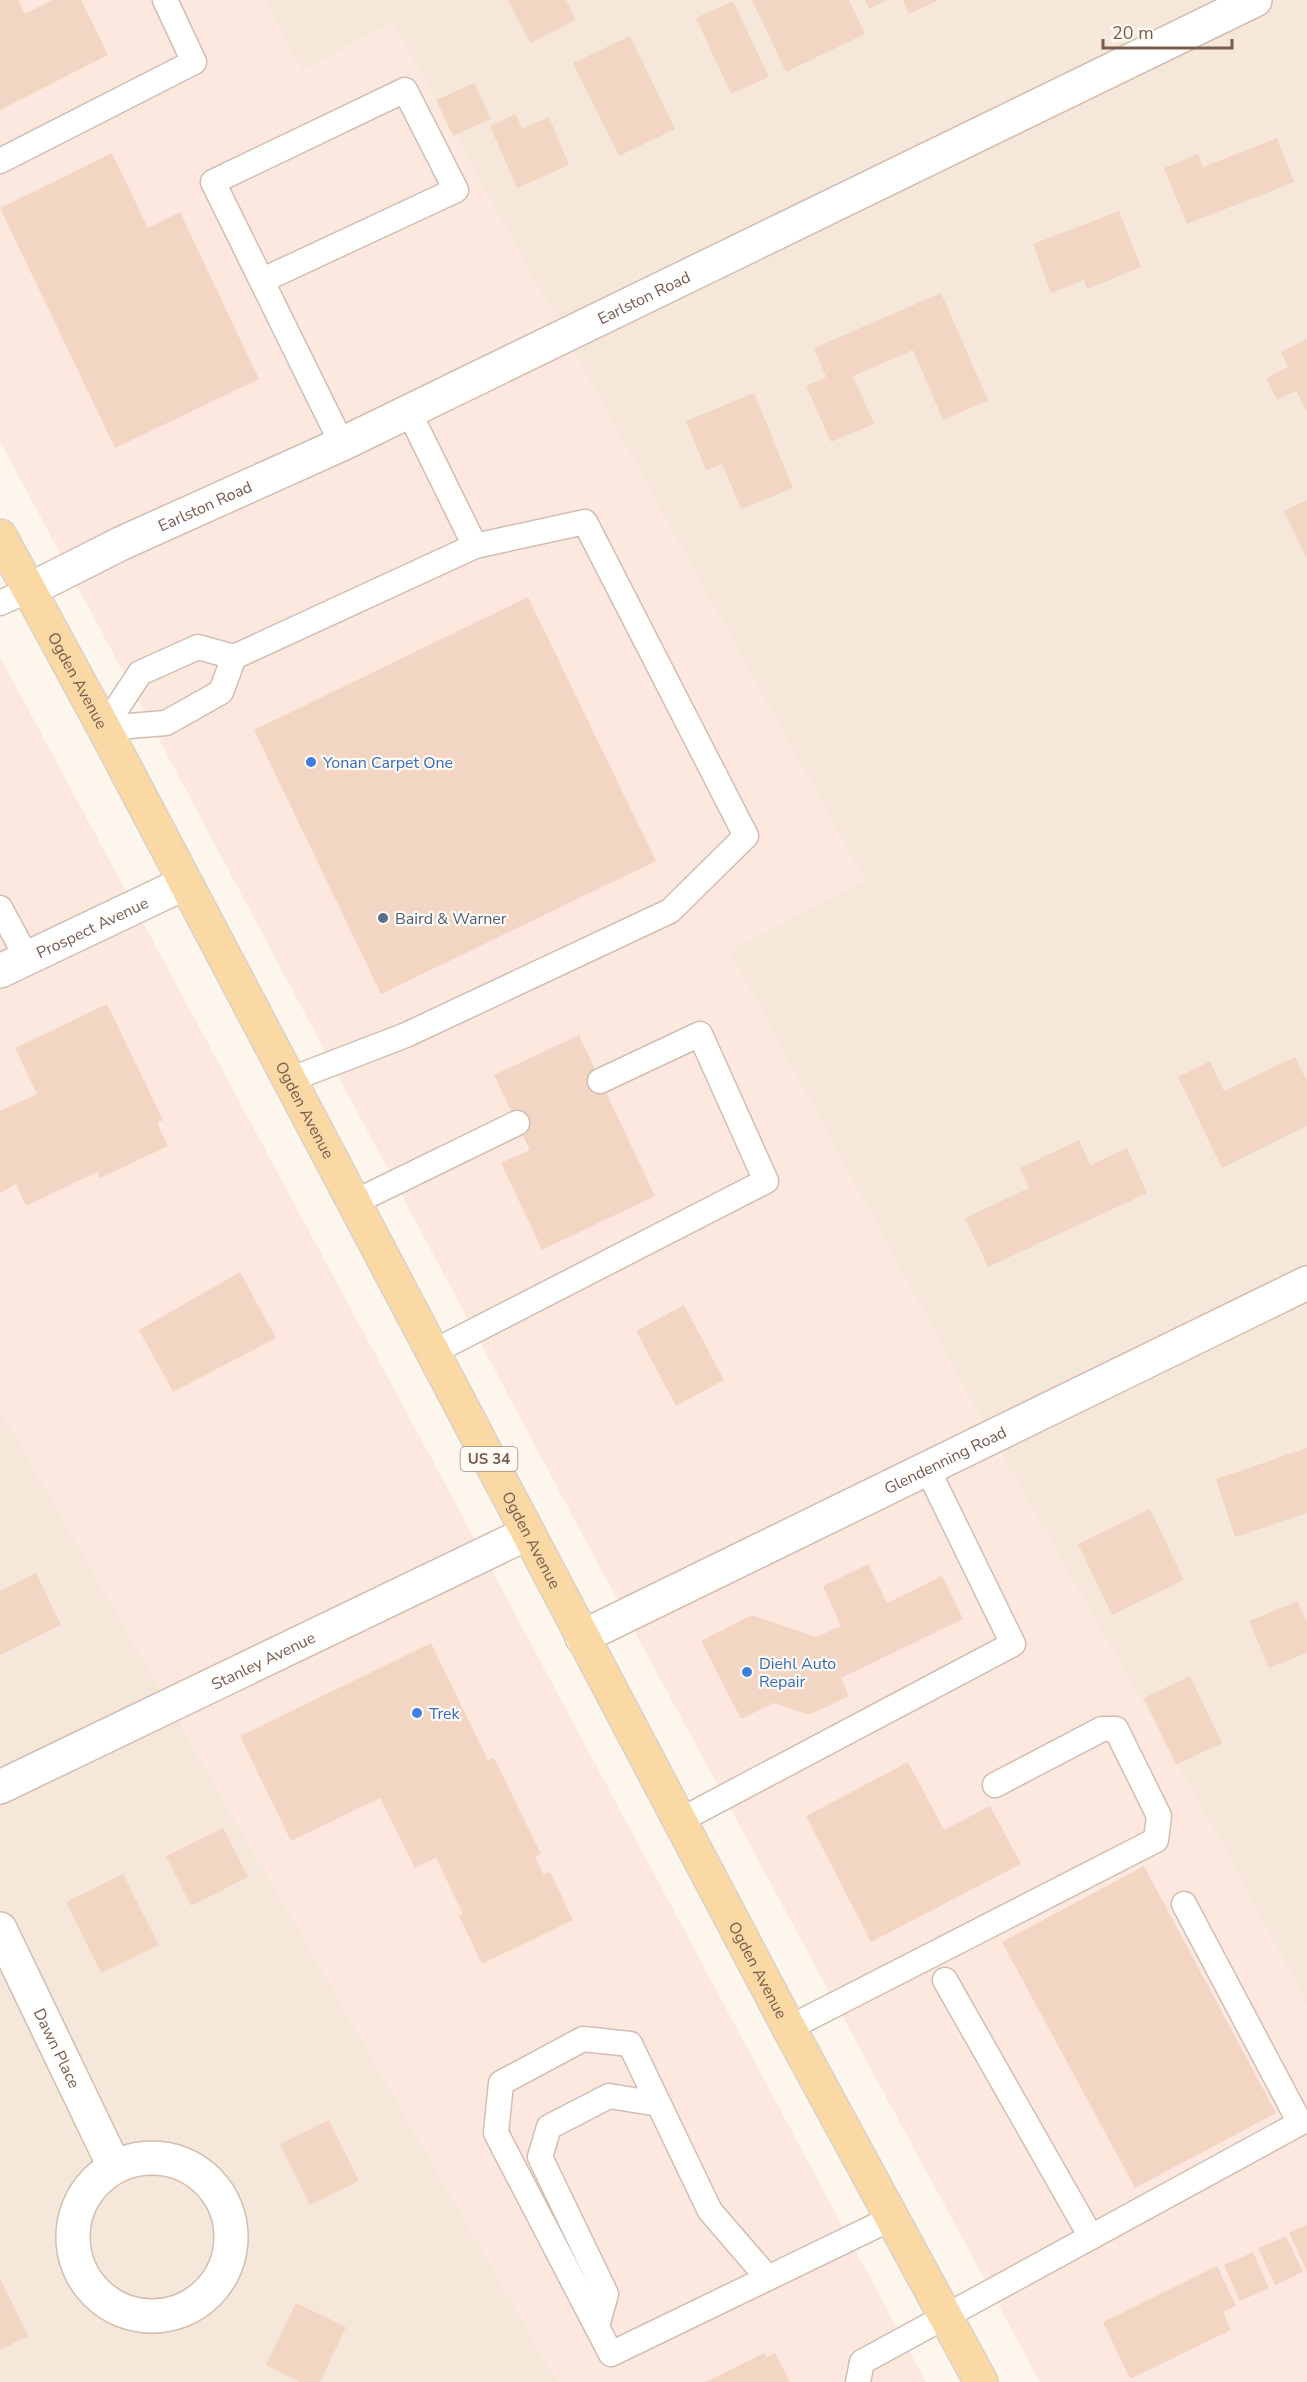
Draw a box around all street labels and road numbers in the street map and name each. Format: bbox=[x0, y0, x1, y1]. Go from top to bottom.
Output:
street label: Earlston Road bbox=[594, 266, 694, 330]
street label: Earlston Road bbox=[155, 476, 256, 537]
street label: Ogden Avenue bbox=[42, 628, 112, 733]
street label: Prospect Avenue bbox=[33, 892, 152, 964]
street label: Ogden Avenue bbox=[270, 1058, 339, 1163]
street label: Glendenning Road bbox=[881, 1421, 1010, 1500]
road number: US 34 bbox=[460, 1447, 518, 1471]
street label: Ogden Avenue bbox=[496, 1488, 566, 1593]
street label: Stanley Avenue bbox=[208, 1627, 319, 1696]
street label: Ogden Avenue bbox=[723, 1918, 792, 2023]
street label: Dawn Place bbox=[28, 2005, 85, 2092]

